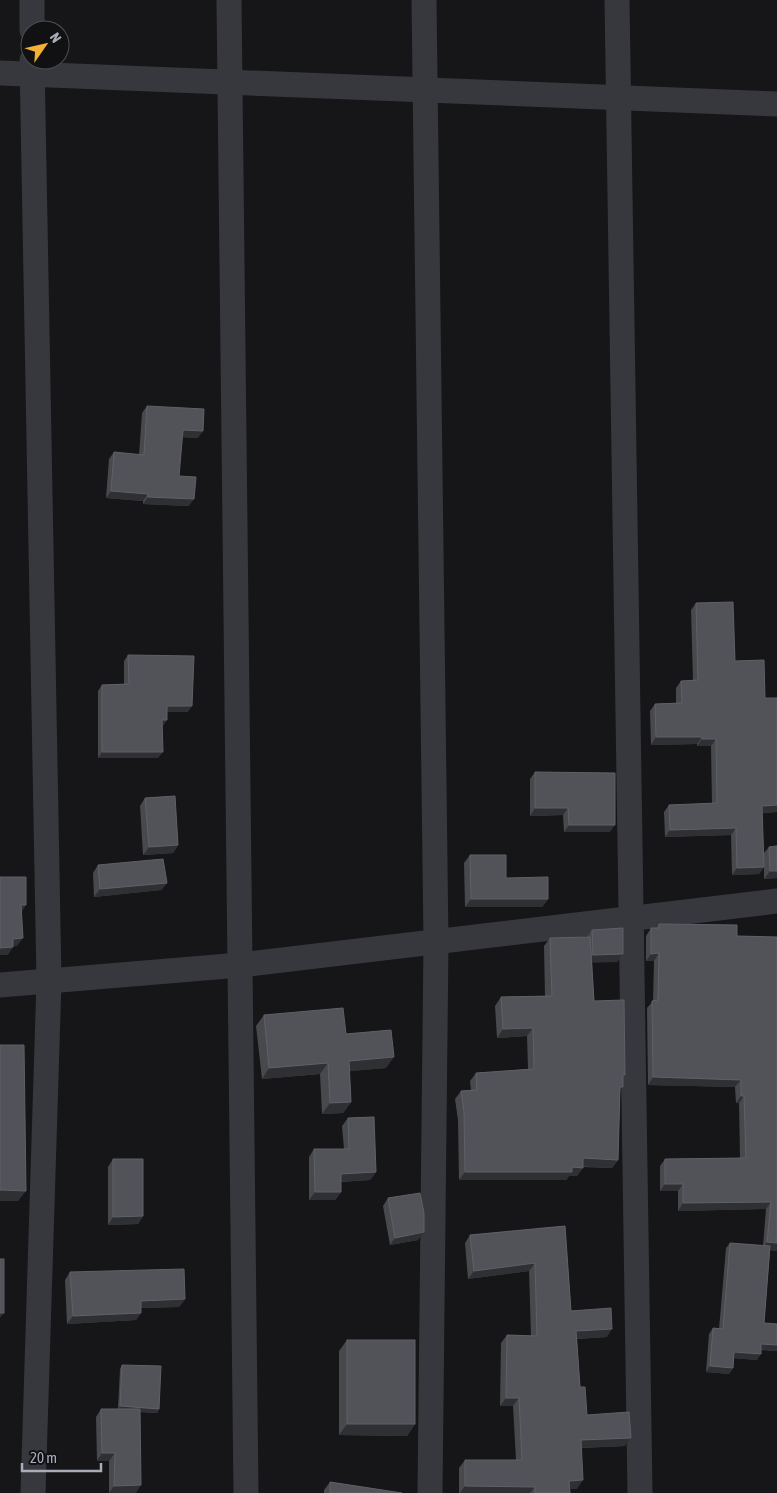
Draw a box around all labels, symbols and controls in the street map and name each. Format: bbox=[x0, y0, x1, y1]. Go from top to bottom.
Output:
north arrow bbox=[20, 20, 70, 70]
text: N bbox=[47, 30, 65, 46]
scale bar bbox=[22, 1440, 101, 1472]
text: 20 m bbox=[30, 1449, 57, 1466]

